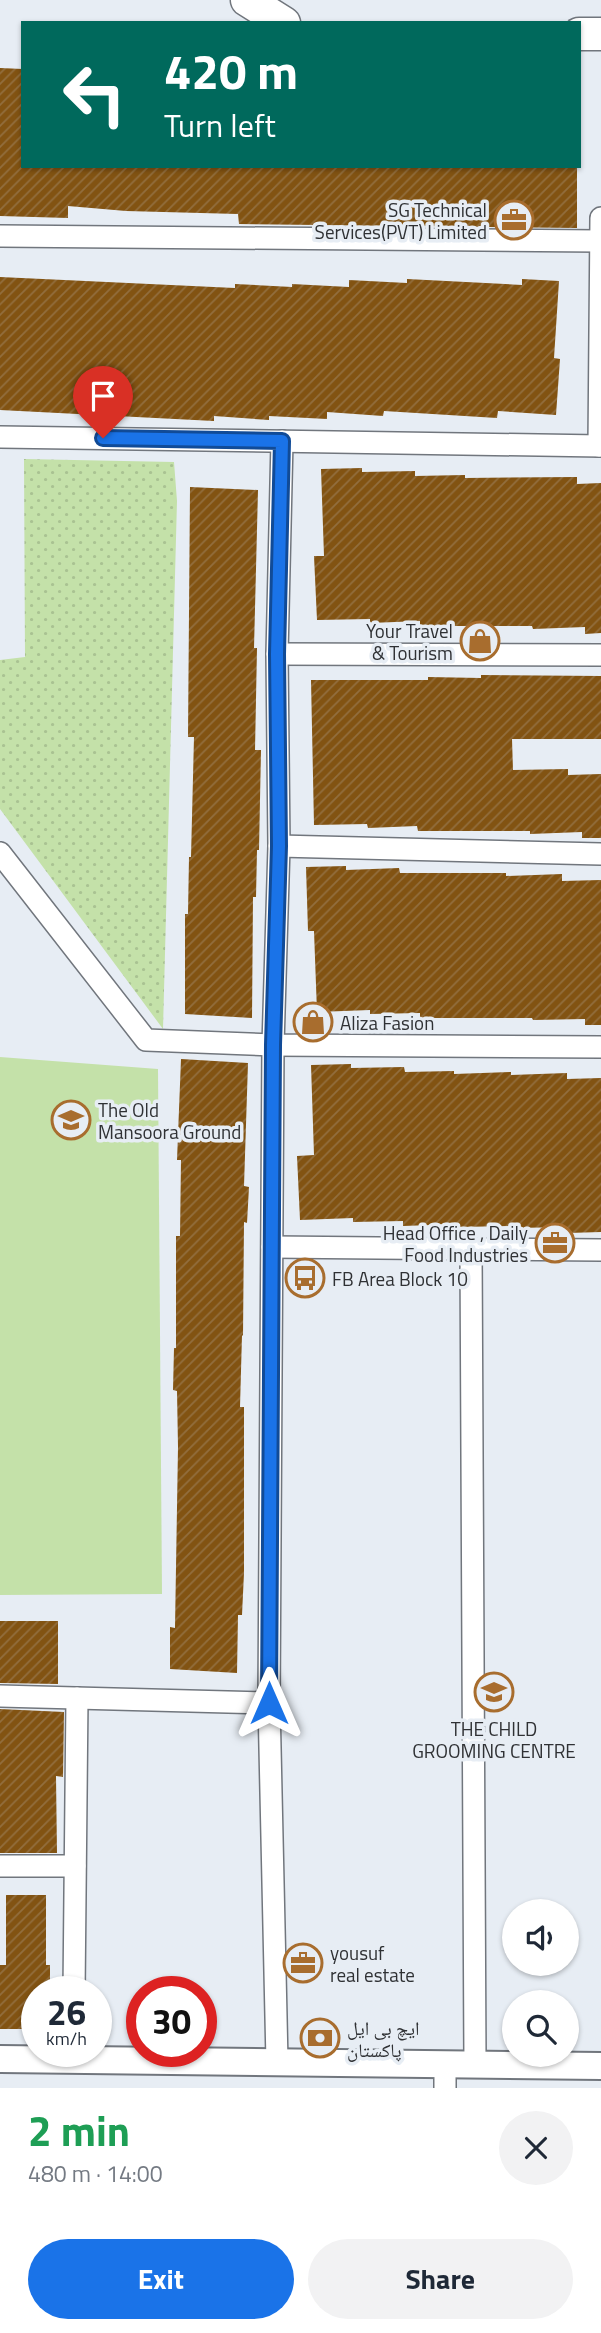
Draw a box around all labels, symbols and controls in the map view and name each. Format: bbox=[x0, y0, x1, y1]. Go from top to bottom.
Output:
text: 420 m bbox=[164, 33, 298, 108]
icon: left bbox=[49, 49, 140, 140]
text: Turn left bbox=[164, 101, 276, 149]
place label: SG Technical Services(PVT) Limited bbox=[315, 195, 487, 246]
office icon: SG Technical Services(PVT) Limited bbox=[493, 199, 535, 241]
pin bbox=[73, 366, 133, 438]
icon: arrive bbox=[84, 377, 122, 415]
place label: Your Travel & Tourism bbox=[366, 616, 453, 667]
shop icon: Your Travel & Tourism bbox=[459, 620, 501, 662]
shop icon: Aliza Fasion bbox=[292, 1001, 334, 1043]
place label: Aliza Fasion bbox=[340, 1008, 434, 1037]
place label: The Old Mansoora Ground bbox=[98, 1095, 241, 1146]
school or university icon: The Old Mansoora Ground bbox=[50, 1099, 92, 1141]
place label: Head Office , Daily Food Industries bbox=[383, 1218, 528, 1269]
office icon: Head Office , Daily Food Industries bbox=[534, 1222, 576, 1264]
bus stop icon: FB Area Block 10 bbox=[284, 1257, 326, 1299]
place label: FB Area Block 10 bbox=[332, 1264, 468, 1293]
position arrow bbox=[232, 1666, 306, 1740]
school or university icon: THE CHILD GROOMING CENTRE bbox=[473, 1671, 515, 1713]
place label: THE CHILD GROOMING CENTRE bbox=[412, 1714, 576, 1765]
map controls bbox=[502, 1899, 579, 2067]
button: sound bbox=[502, 1899, 579, 1976]
place label: yousuf real estate bbox=[330, 1938, 415, 1989]
office icon: yousuf real estate bbox=[282, 1942, 324, 1984]
speed limit sign: 30 bbox=[126, 1976, 217, 2067]
text: 26 bbox=[47, 1985, 86, 2039]
button: search bbox=[502, 1990, 579, 2067]
place label: ایچ بی ایل پاکستان bbox=[347, 2013, 420, 2064]
bank icon: ایچ بی ایل پاکستان bbox=[299, 2017, 341, 2059]
text: km/h bbox=[46, 2025, 87, 2052]
text: 2 min bbox=[28, 2098, 130, 2162]
button: close bbox=[499, 2111, 573, 2185]
text: 480 m · 14:00 bbox=[28, 2156, 163, 2191]
button: Exit bbox=[28, 2239, 294, 2319]
button: Share bbox=[308, 2239, 573, 2319]

